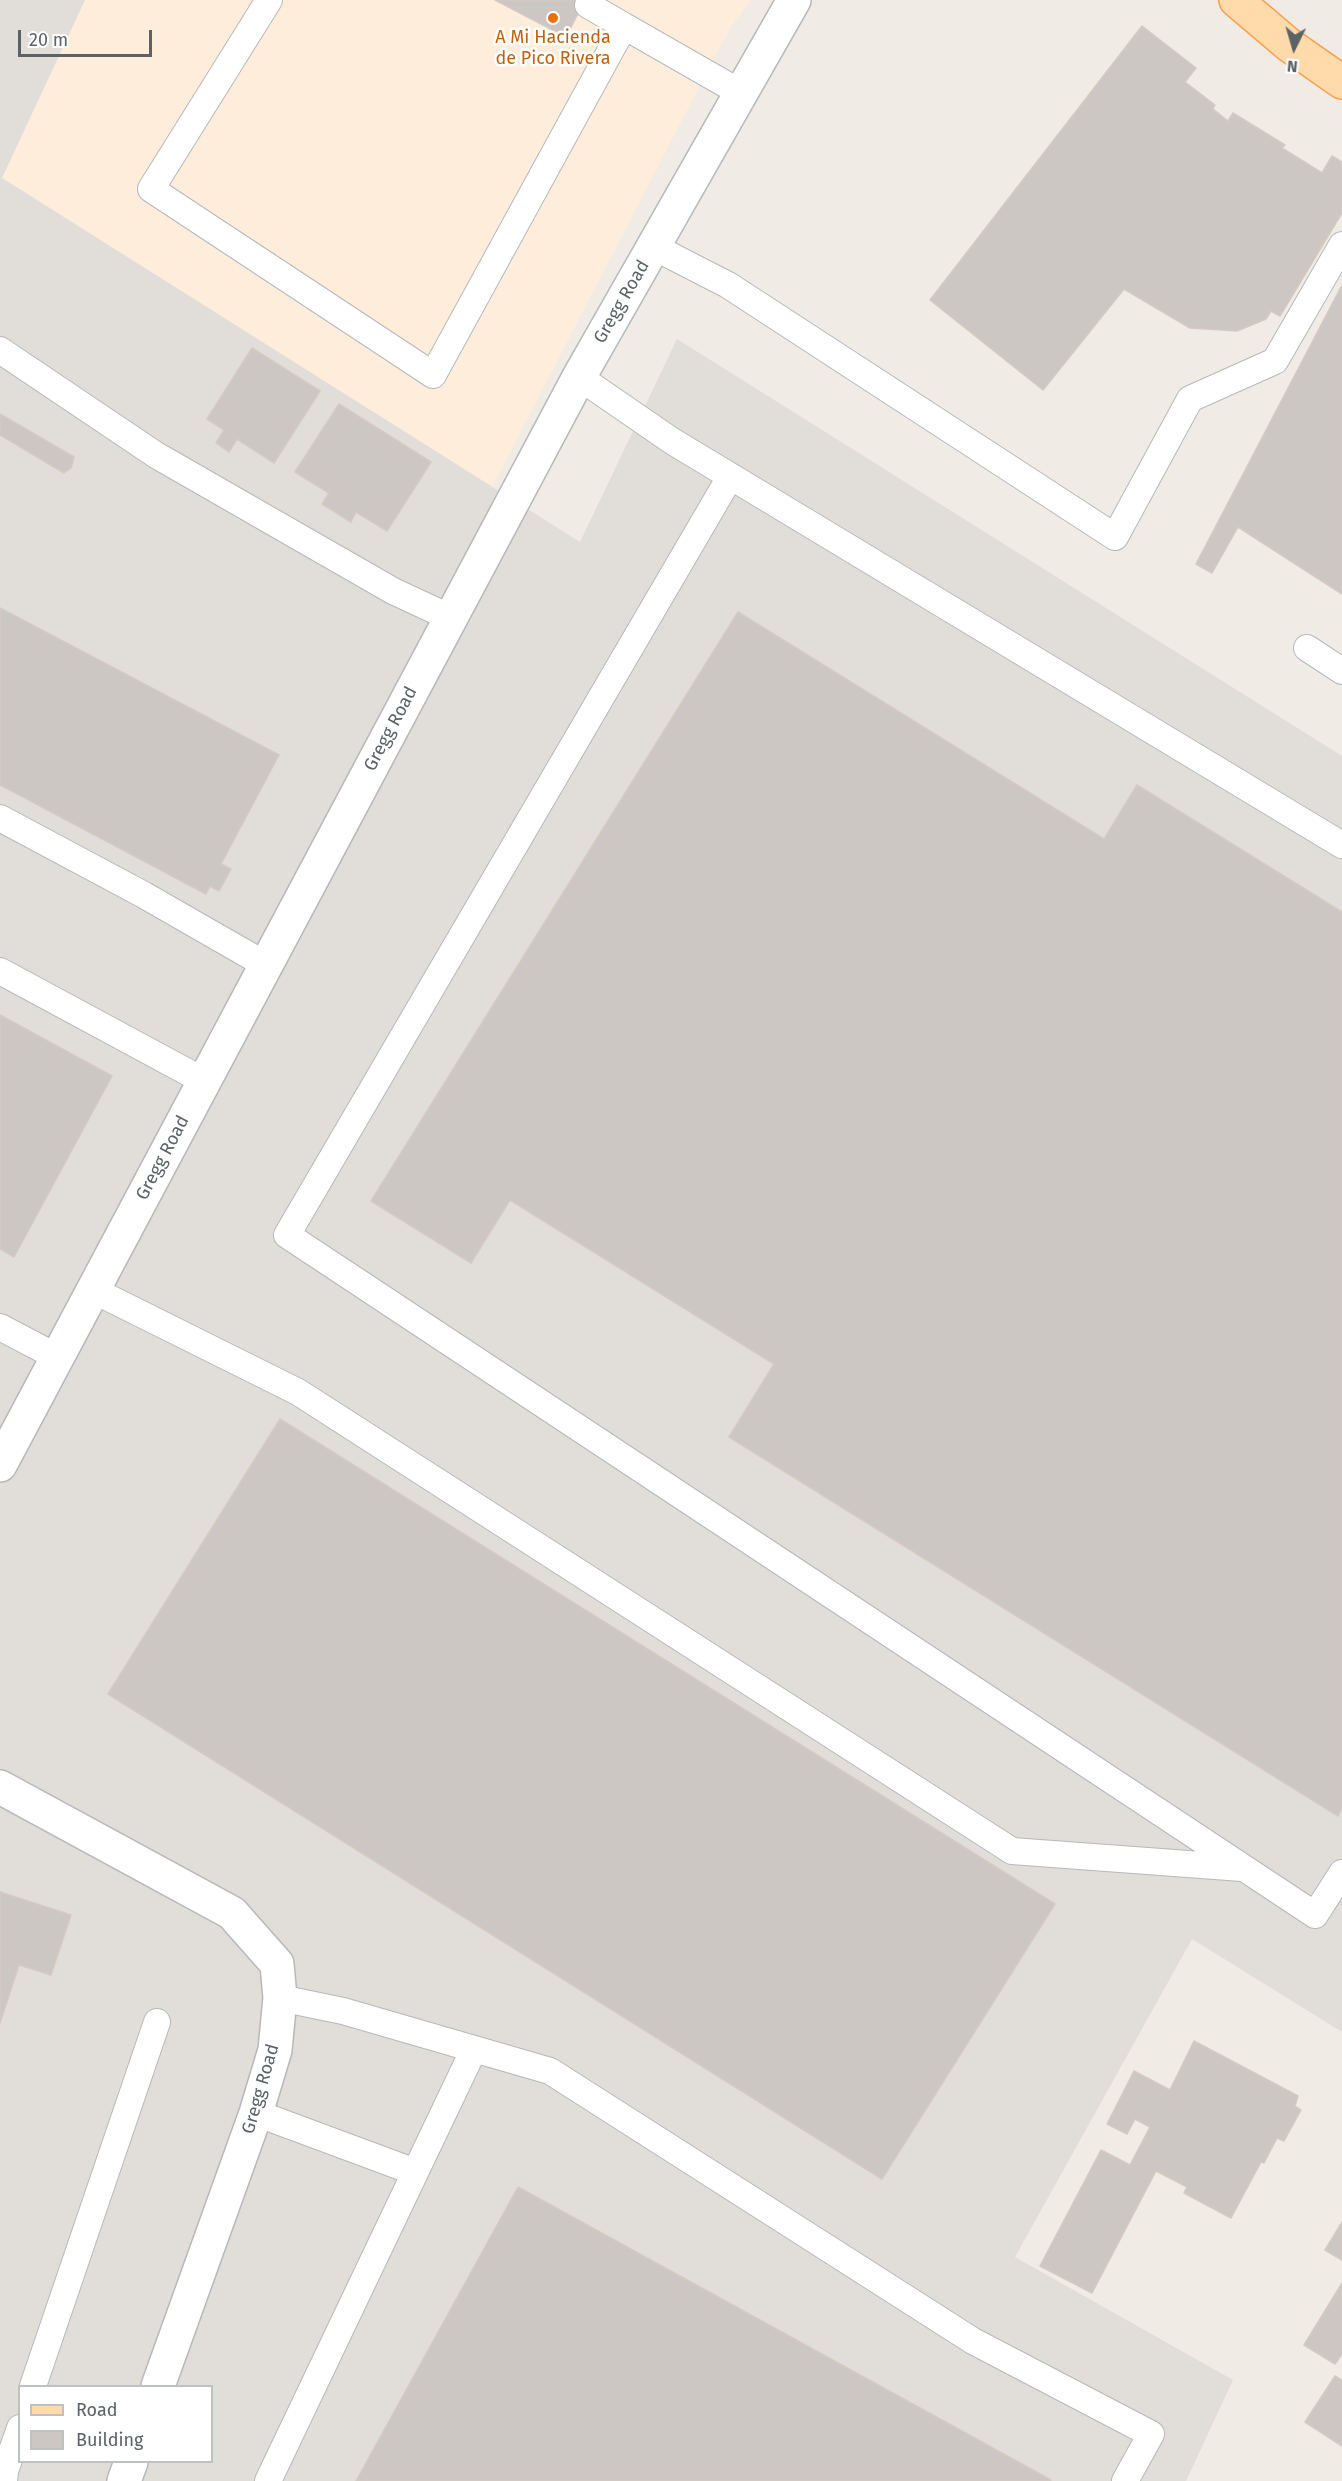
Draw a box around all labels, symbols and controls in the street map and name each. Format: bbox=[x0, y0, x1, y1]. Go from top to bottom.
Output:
marker: A Mi Hacienda de Pico Rivera bbox=[546, 11, 560, 25]
scale bar bbox=[21, 18, 154, 56]
north arrow bbox=[1264, 18, 1324, 78]
place label: A Mi Hacienda de Pico Rivera bbox=[495, 27, 611, 70]
text: 20 m bbox=[29, 29, 68, 51]
text: N bbox=[1286, 57, 1299, 76]
street label: Gregg Road bbox=[590, 257, 654, 347]
street label: Gregg Road bbox=[360, 683, 422, 775]
street label: Gregg Road bbox=[132, 1112, 194, 1204]
street label: Gregg Road bbox=[238, 2042, 284, 2136]
legend bbox=[18, 2385, 213, 2463]
text: Road bbox=[76, 2399, 118, 2421]
text: Building bbox=[76, 2429, 143, 2451]

